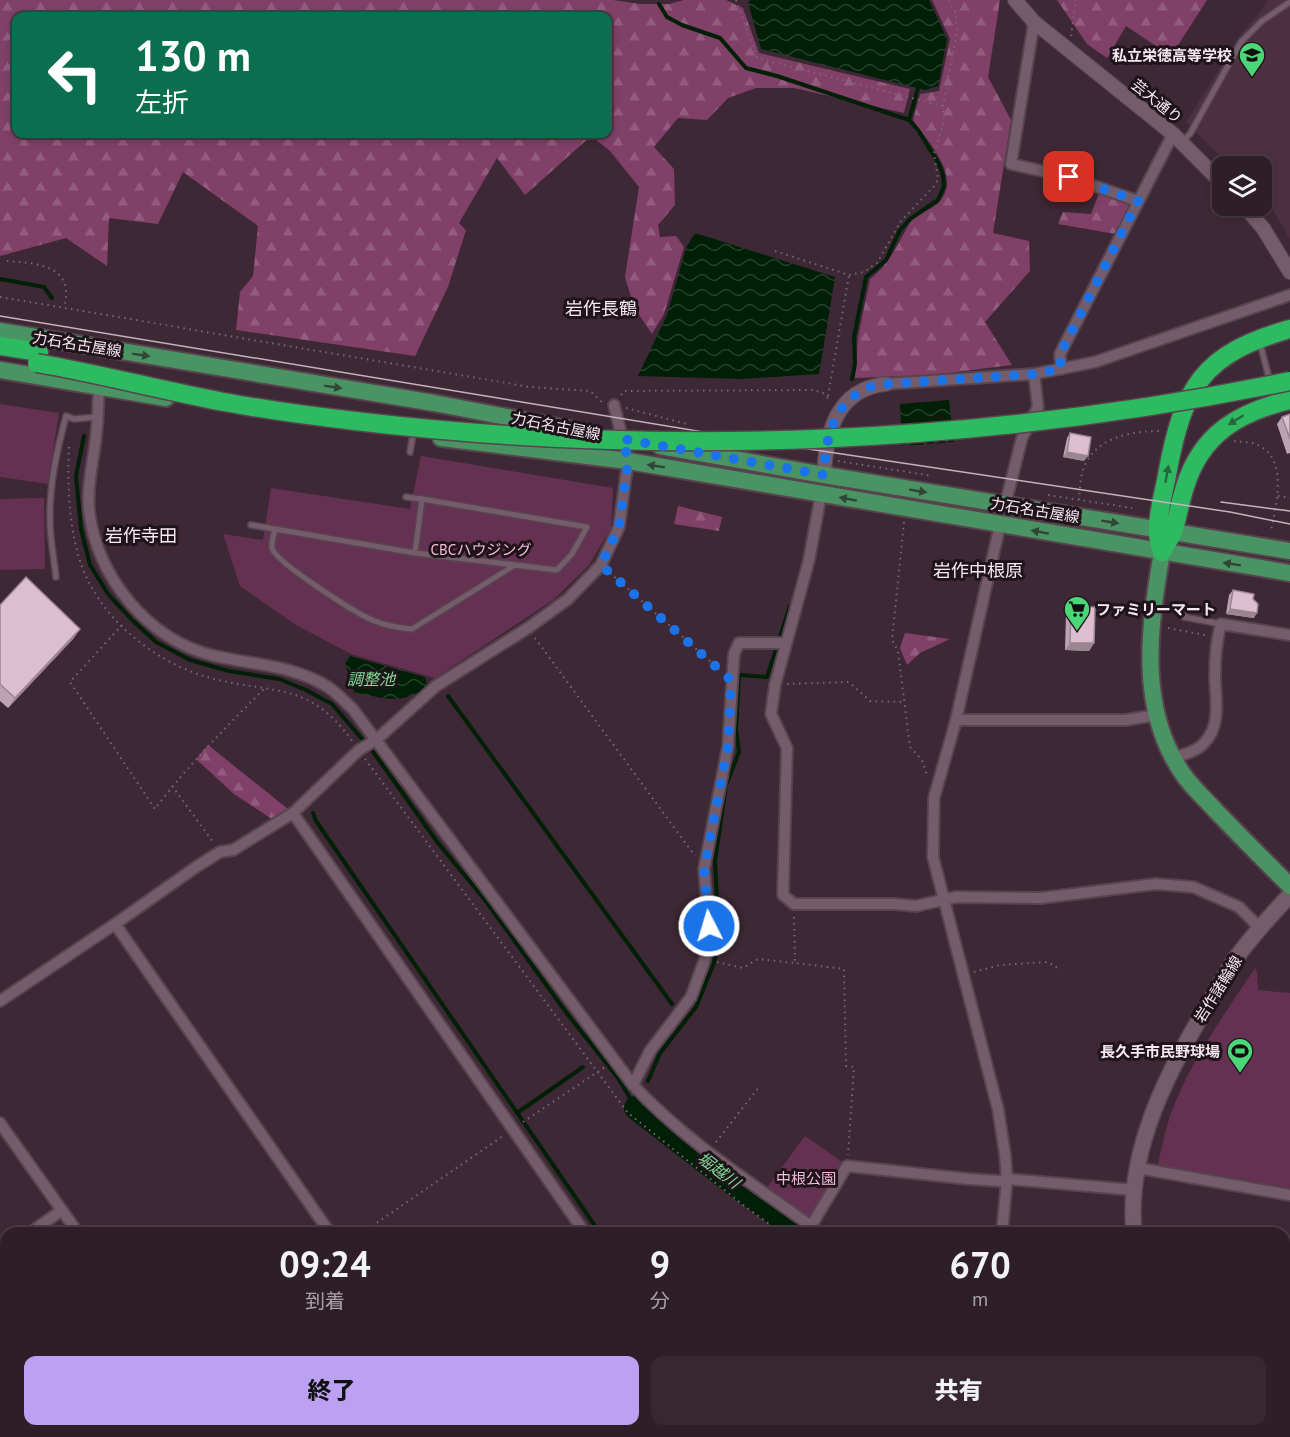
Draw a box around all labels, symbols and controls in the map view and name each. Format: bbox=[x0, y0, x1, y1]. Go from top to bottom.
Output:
text: 130 m bbox=[135, 28, 251, 83]
icon: left bbox=[36, 36, 114, 114]
school or university icon: 私立栄徳高等学校 bbox=[1237, 40, 1267, 78]
place label: 私立栄徳高等学校 bbox=[1112, 46, 1232, 65]
street label: 芸大通り bbox=[1128, 75, 1186, 127]
text: 左折 bbox=[135, 85, 189, 119]
pin bbox=[1043, 151, 1094, 202]
map controls bbox=[1212, 156, 1272, 216]
button: layers bbox=[1212, 156, 1272, 216]
icon: arrive bbox=[1052, 160, 1085, 193]
district label: 岩作長鶴 bbox=[565, 297, 637, 320]
street label: 力石名古屋線 bbox=[31, 328, 123, 360]
one-way arrow bbox=[131, 350, 150, 359]
one-way arrow bbox=[324, 382, 343, 391]
street label: 力石名古屋線 bbox=[510, 408, 602, 444]
one-way arrow bbox=[1228, 415, 1244, 426]
one-way arrow bbox=[646, 461, 665, 470]
one-way arrow bbox=[1163, 464, 1172, 483]
one-way arrow bbox=[908, 487, 927, 496]
one-way arrow bbox=[838, 494, 857, 503]
street label: 力石名古屋線 bbox=[989, 494, 1081, 526]
one-way arrow bbox=[1101, 518, 1120, 527]
district label: 岩作寺田 bbox=[105, 524, 177, 547]
one-way arrow bbox=[1030, 527, 1049, 536]
park label: CBCハウジング bbox=[431, 540, 531, 559]
district label: 岩作中根原 bbox=[933, 559, 1023, 582]
one-way arrow bbox=[1223, 559, 1242, 568]
supermarket icon: ファミリーマート bbox=[1062, 594, 1092, 632]
place label: ファミリーマート bbox=[1096, 600, 1216, 619]
water label: 調整池 bbox=[347, 669, 397, 689]
position arrow bbox=[677, 894, 741, 958]
street label: 岩作諸輪線 bbox=[1190, 952, 1246, 1026]
sports icon: 長久手市民野球場 bbox=[1225, 1036, 1255, 1074]
place label: 長久手市民野球場 bbox=[1100, 1042, 1220, 1061]
water label: 堀越川 bbox=[694, 1148, 746, 1194]
park label: 中根公園 bbox=[776, 1169, 836, 1188]
text: 09:24 bbox=[279, 1240, 371, 1287]
text: 9 bbox=[650, 1240, 670, 1287]
text: 670 bbox=[949, 1241, 1011, 1288]
text: m bbox=[972, 1286, 988, 1312]
text: 到着 bbox=[305, 1288, 345, 1314]
text: 分 bbox=[650, 1288, 670, 1314]
button: 終了 bbox=[24, 1356, 639, 1425]
button: 共有 bbox=[651, 1356, 1266, 1425]

